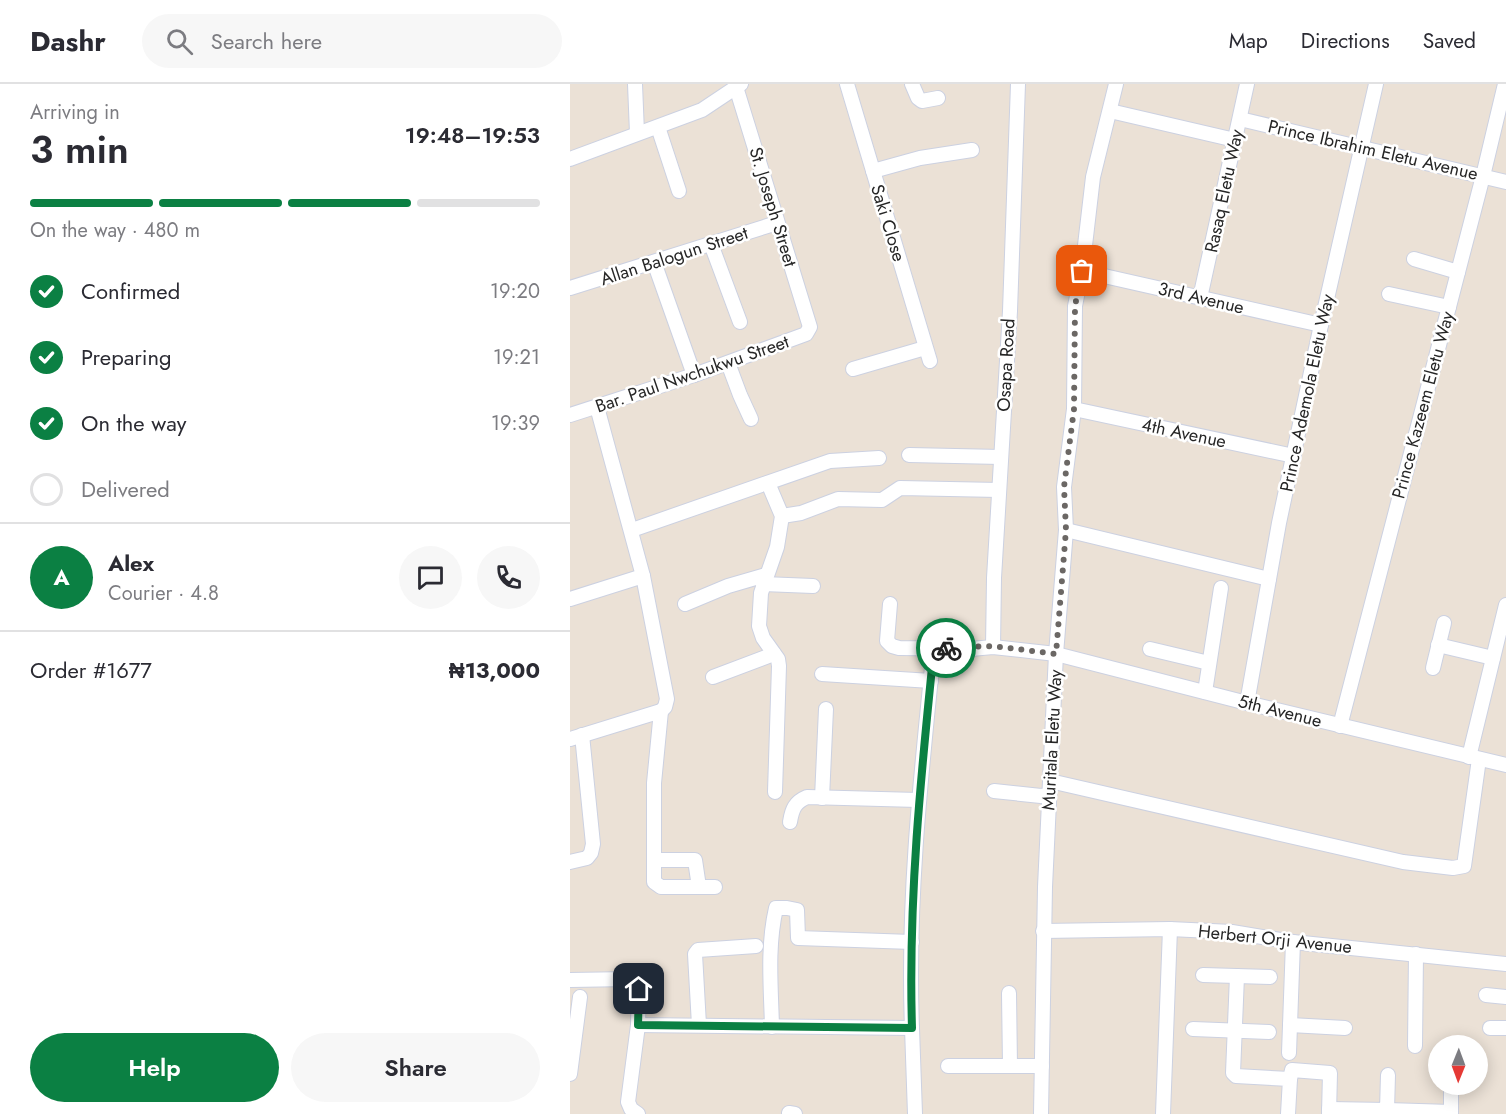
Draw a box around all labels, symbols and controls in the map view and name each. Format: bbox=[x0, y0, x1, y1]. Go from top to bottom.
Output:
search box bbox=[142, 14, 562, 68]
text: Dashr bbox=[30, 21, 106, 62]
icon: search bbox=[163, 25, 196, 58]
text: Search here bbox=[211, 25, 322, 57]
text: Map bbox=[1229, 26, 1268, 56]
text: Directions bbox=[1301, 26, 1390, 56]
text: Saved bbox=[1423, 26, 1476, 56]
text: Arriving in bbox=[30, 98, 120, 127]
street label: Prince Ibrahim Eletu Avenue bbox=[1265, 113, 1481, 187]
text: 19:48–19:53 bbox=[405, 119, 540, 151]
text: 3 min bbox=[30, 121, 129, 178]
street label: Rasaq Eletu Way bbox=[1198, 127, 1250, 255]
street label: St. Joseph Street bbox=[742, 144, 804, 271]
street label: Saki Close bbox=[864, 181, 912, 265]
text: On the way · 480 m bbox=[30, 216, 200, 245]
street label: Allan Balogun Street bbox=[597, 220, 752, 292]
pin bbox=[1056, 245, 1107, 296]
icon: bag bbox=[1065, 254, 1098, 287]
icon: check bbox=[30, 275, 63, 308]
text: Confirmed bbox=[81, 275, 180, 307]
street label: 3rd Avenue bbox=[1155, 275, 1247, 321]
text: 19:20 bbox=[490, 277, 540, 306]
street label: Prince Ademola Eletu Way bbox=[1273, 292, 1341, 494]
street label: Prince Kazeem Eletu Way bbox=[1385, 308, 1461, 502]
street label: Osapa Road bbox=[991, 318, 1021, 412]
street label: Bar. Paul Nwchukwu Street bbox=[592, 328, 793, 419]
icon: check bbox=[30, 341, 63, 374]
text: Preparing bbox=[81, 341, 172, 373]
text: 19:21 bbox=[493, 343, 540, 372]
icon: check bbox=[30, 407, 63, 440]
text: On the way bbox=[81, 407, 186, 439]
text: 19:39 bbox=[491, 409, 540, 438]
street label: 4th Avenue bbox=[1139, 411, 1229, 455]
text: Delivered bbox=[81, 473, 170, 505]
button: chat bbox=[399, 546, 462, 609]
button: phone bbox=[477, 546, 540, 609]
text: Alex bbox=[108, 547, 154, 579]
text: A bbox=[53, 561, 70, 593]
text: Courier · 4.8 bbox=[108, 579, 219, 608]
courier bbox=[916, 618, 976, 678]
icon: bike bbox=[930, 632, 963, 665]
text: Order #1677 bbox=[30, 654, 152, 686]
text: ₦13,000 bbox=[449, 654, 540, 686]
street label: Muritala Eletu Way bbox=[1035, 669, 1069, 811]
street label: 5th Avenue bbox=[1235, 688, 1325, 734]
street label: Herbert Orji Avenue bbox=[1197, 918, 1353, 960]
pin bbox=[613, 963, 664, 1014]
icon: home bbox=[622, 972, 655, 1005]
button: Help bbox=[30, 1033, 279, 1102]
button: Share bbox=[291, 1033, 540, 1102]
north arrow bbox=[1428, 1035, 1488, 1095]
map controls bbox=[1428, 1035, 1488, 1095]

